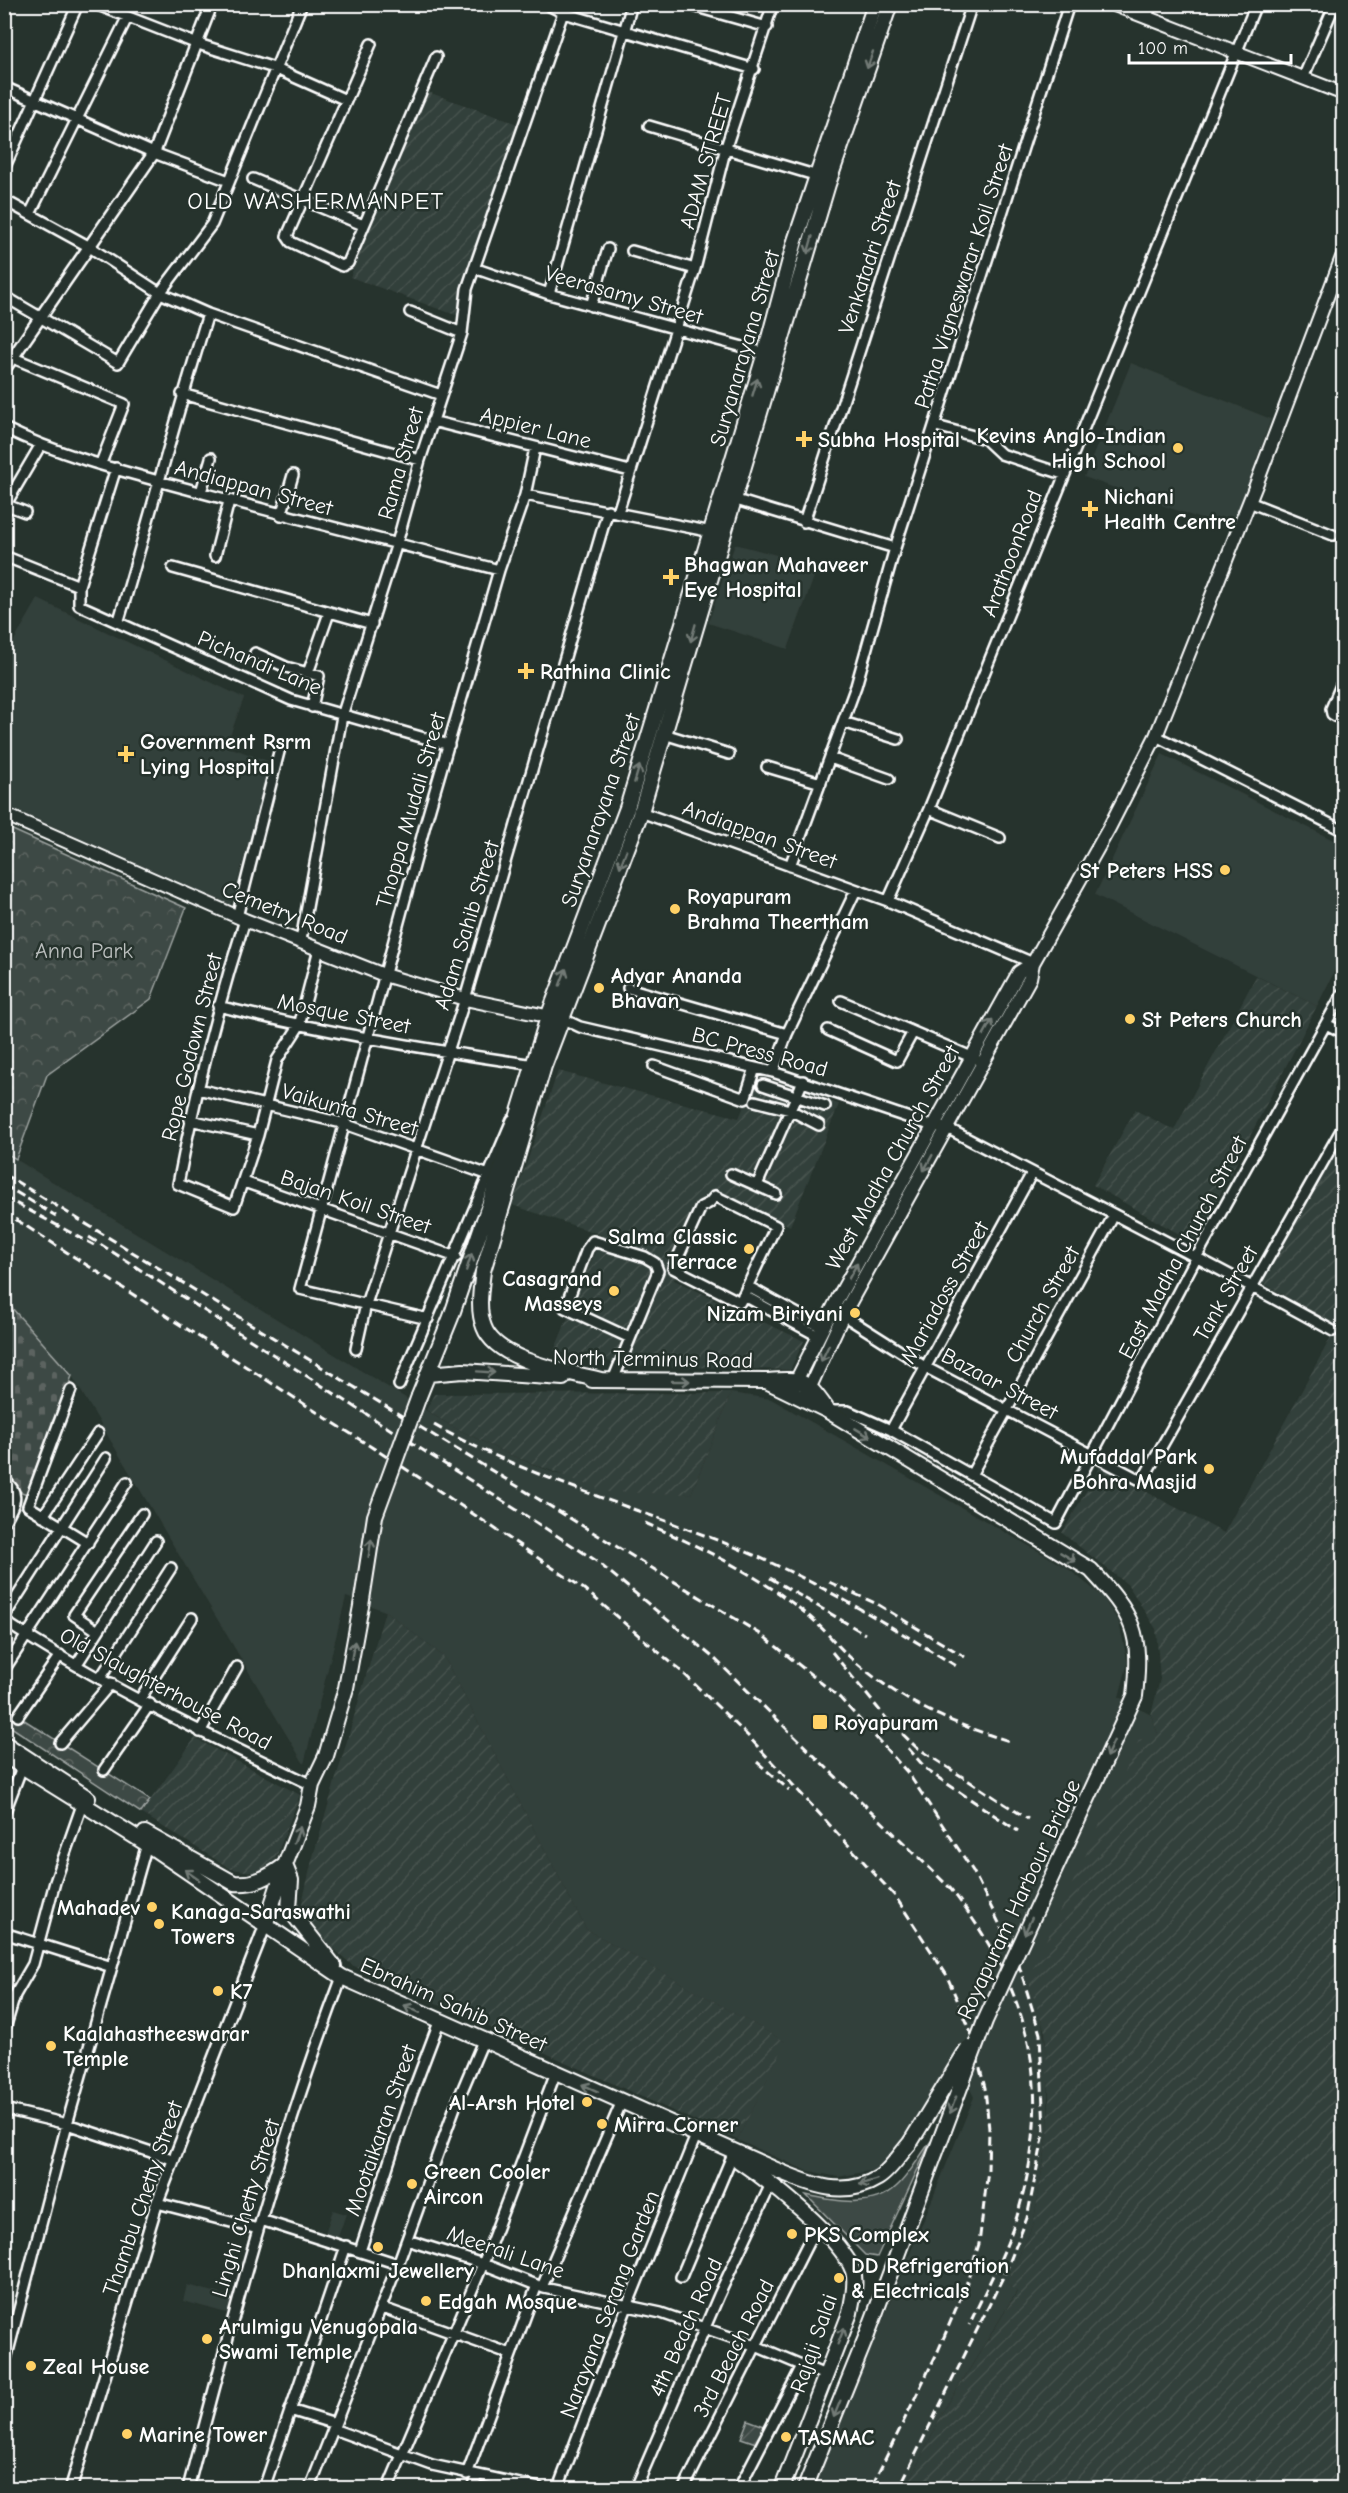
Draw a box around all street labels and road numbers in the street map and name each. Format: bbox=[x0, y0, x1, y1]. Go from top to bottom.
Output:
street label: ADAM STREET bbox=[674, 90, 738, 232]
street label: Patha Vigneswarar Koil Street bbox=[909, 140, 1019, 412]
street label: Venkatadri Street bbox=[833, 177, 907, 337]
street label: Suryanarayana Street bbox=[704, 246, 786, 449]
street label: Veerasamy Street bbox=[542, 260, 706, 330]
street label: Appier Lane bbox=[478, 402, 594, 454]
street label: Rama Street bbox=[372, 403, 430, 523]
street label: Andiappan Street bbox=[172, 454, 336, 522]
street label: ArathoonRoad bbox=[976, 486, 1048, 620]
street label: Pichandi Lane bbox=[194, 625, 326, 701]
street label: Thoppa Mudali Street bbox=[371, 709, 451, 911]
street label: Suryanarayana Street bbox=[556, 709, 647, 911]
street label: Andiappan Street bbox=[679, 795, 841, 875]
street label: Adam Sahib Street bbox=[429, 837, 505, 1013]
street label: Cemetry Road bbox=[218, 876, 351, 950]
street label: Rope Godown Street bbox=[156, 950, 228, 1144]
street label: Mosque Street bbox=[275, 988, 413, 1040]
street label: BC Press Road bbox=[689, 1021, 830, 1083]
street label: West Madha Church Street bbox=[820, 1040, 966, 1274]
street label: Vaikunta Street bbox=[279, 1078, 421, 1142]
street label: East Madha Church Street bbox=[1113, 1131, 1253, 1363]
street label: Bajan Koil Street bbox=[277, 1164, 435, 1240]
street label: Mariadoss Street bbox=[895, 1216, 995, 1368]
street label: Tank Street bbox=[1188, 1240, 1264, 1346]
street label: Church Street bbox=[1000, 1241, 1086, 1367]
street label: Bazaar Street bbox=[937, 1342, 1063, 1426]
street label: North Terminus Road bbox=[553, 1344, 753, 1374]
street label: Old Slaughterhouse Road bbox=[55, 1622, 276, 1756]
street label: Royapuram Harbour Bridge bbox=[952, 1775, 1086, 2024]
street label: Ebrahim Sahib Street bbox=[356, 1952, 552, 2058]
street label: Mootaikaran Street bbox=[339, 2041, 423, 2219]
street label: Thambu Chetty Street bbox=[97, 2097, 189, 2299]
street label: Linghi Chetty Street bbox=[206, 2115, 286, 2301]
street label: Narayana Serang Garden bbox=[555, 2187, 665, 2422]
street label: Meerali Lane bbox=[444, 2220, 568, 2284]
street label: 4th Beach Road bbox=[644, 2254, 728, 2401]
street label: 3rd Beach Road bbox=[688, 2275, 780, 2422]
street label: Rajaji Salai bbox=[785, 2290, 843, 2396]

